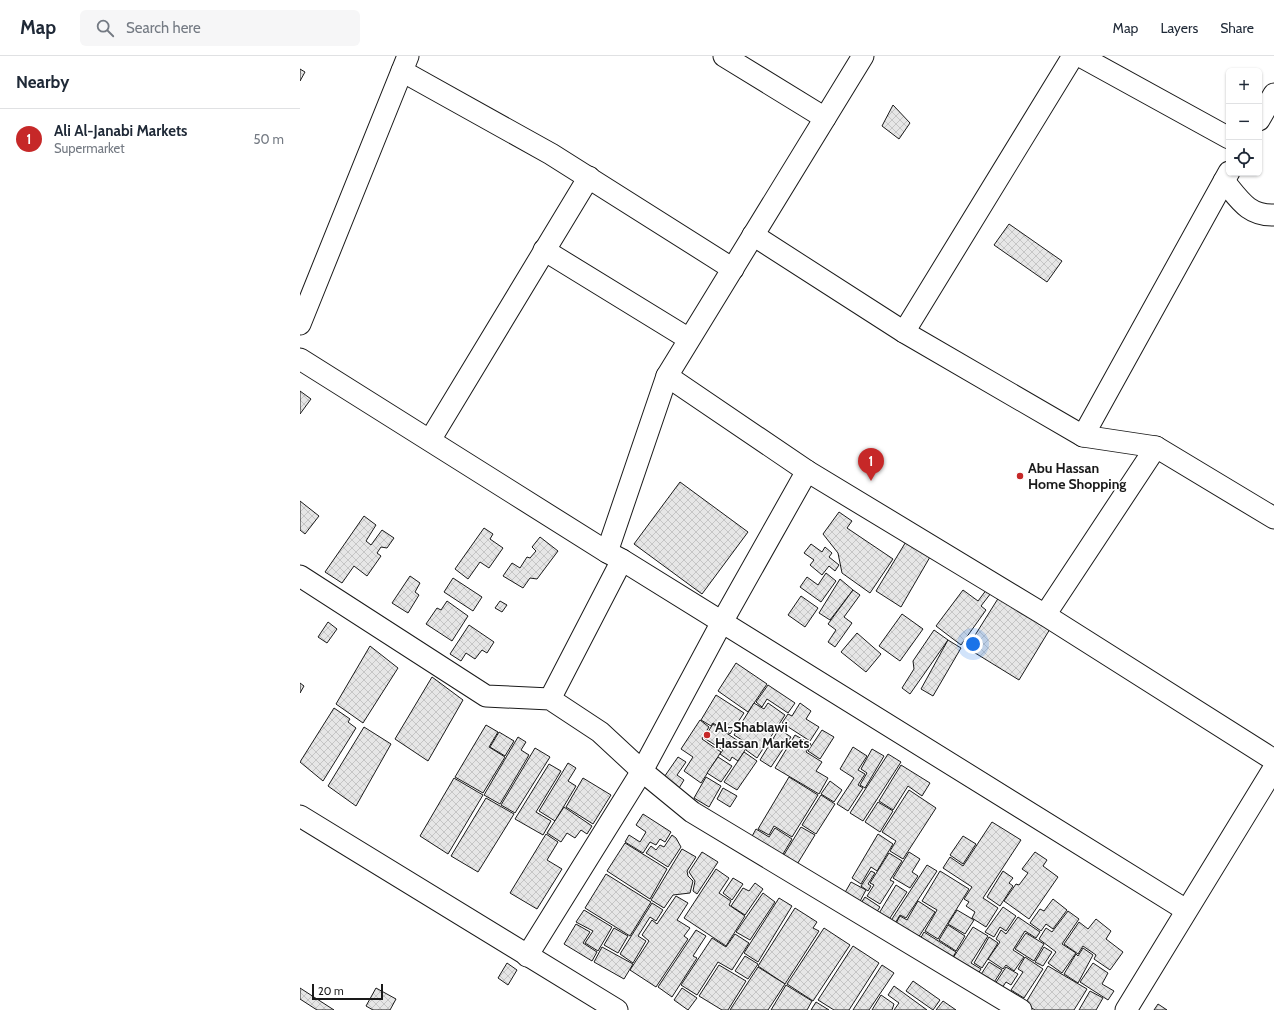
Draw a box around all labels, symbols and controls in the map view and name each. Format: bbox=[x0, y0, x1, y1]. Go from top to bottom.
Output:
search box bbox=[80, 10, 360, 46]
text: Map bbox=[20, 16, 56, 39]
icon: search bbox=[94, 17, 116, 39]
text: Search here bbox=[126, 19, 201, 37]
text: Map bbox=[1113, 19, 1138, 37]
text: Layers bbox=[1160, 19, 1198, 37]
text: Share bbox=[1220, 19, 1254, 37]
map controls bbox=[1226, 68, 1262, 176]
button: + bbox=[1226, 68, 1262, 104]
text: Nearby bbox=[16, 72, 69, 92]
button: − bbox=[1226, 104, 1262, 140]
text: Ali Al-Janabi Markets bbox=[54, 122, 187, 140]
text: 1 bbox=[27, 131, 31, 147]
text: 50 m bbox=[254, 131, 284, 147]
text: Supermarket bbox=[54, 140, 125, 156]
button: locate bbox=[1226, 140, 1262, 176]
pin: 1 bbox=[858, 448, 884, 481]
place label: Abu Hassan Home Shopping bbox=[1028, 459, 1126, 493]
marker: Abu Hassan Home Shopping bbox=[1015, 471, 1025, 481]
your location bbox=[963, 634, 983, 654]
place label: Al-Shablawi Hassan Markets bbox=[715, 718, 809, 752]
marker: Al-Shablawi Hassan Markets bbox=[702, 730, 712, 740]
scale bar bbox=[312, 982, 383, 1001]
text: 20 m bbox=[318, 984, 344, 998]

